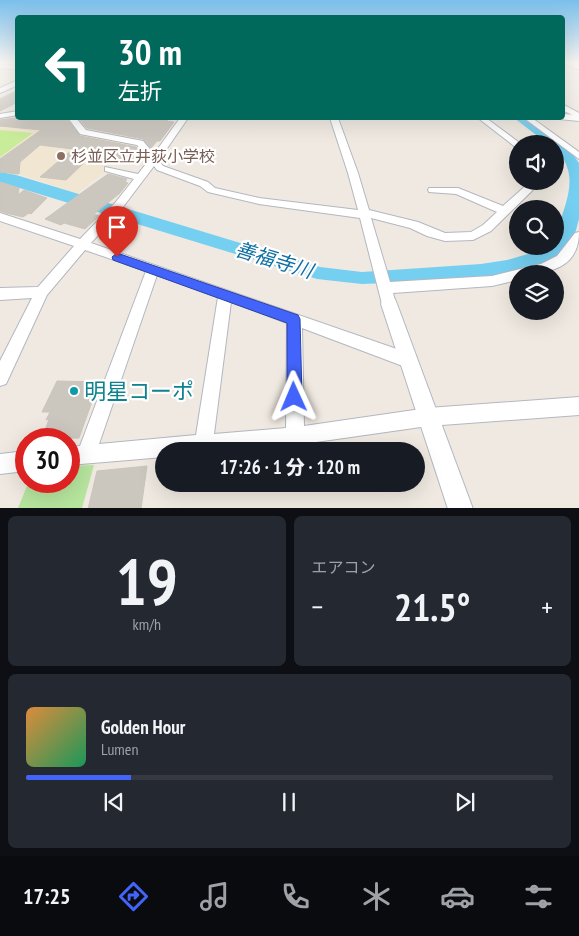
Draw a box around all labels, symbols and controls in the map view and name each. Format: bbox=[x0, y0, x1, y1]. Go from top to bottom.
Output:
text: 30 m bbox=[118, 29, 182, 75]
icon: left bbox=[35, 35, 100, 100]
text: 左折 bbox=[118, 77, 162, 105]
map controls bbox=[509, 135, 564, 320]
button: sound bbox=[509, 135, 564, 190]
place label: 杉並区立井荻小学校 bbox=[71, 146, 215, 166]
marker: 杉並区立井荻小学校 bbox=[55, 150, 67, 162]
button: search bbox=[509, 200, 564, 255]
pin bbox=[96, 206, 138, 257]
icon: arrive bbox=[103, 213, 131, 241]
water label: 善福寺川 bbox=[232, 236, 318, 285]
button: layers bbox=[509, 265, 564, 320]
position arrow bbox=[267, 370, 319, 422]
place label: 明星コーポ bbox=[84, 377, 194, 405]
marker: 明星コーポ bbox=[68, 385, 80, 397]
speed limit sign: 30 bbox=[15, 428, 80, 493]
text: 17:26 · 1 分 · 120 m bbox=[220, 455, 360, 479]
text: 19 bbox=[116, 539, 178, 623]
text: エアコン bbox=[312, 557, 376, 577]
text: 21.5° bbox=[394, 582, 470, 631]
text: − bbox=[312, 588, 323, 625]
text: + bbox=[541, 588, 553, 625]
text: km/h bbox=[133, 614, 161, 634]
text: Golden Hour bbox=[101, 715, 185, 739]
text: Lumen bbox=[101, 739, 138, 759]
icon: previous bbox=[100, 788, 128, 816]
icon: pause bbox=[275, 788, 303, 816]
icon: next bbox=[451, 788, 479, 816]
icon: directions bbox=[116, 879, 151, 914]
icon: music bbox=[197, 879, 232, 914]
icon: phone bbox=[278, 879, 313, 914]
icon: climate bbox=[359, 879, 394, 914]
icon: car bbox=[440, 879, 475, 914]
icon: filters bbox=[521, 879, 556, 914]
text: 17:25 bbox=[23, 882, 71, 910]

